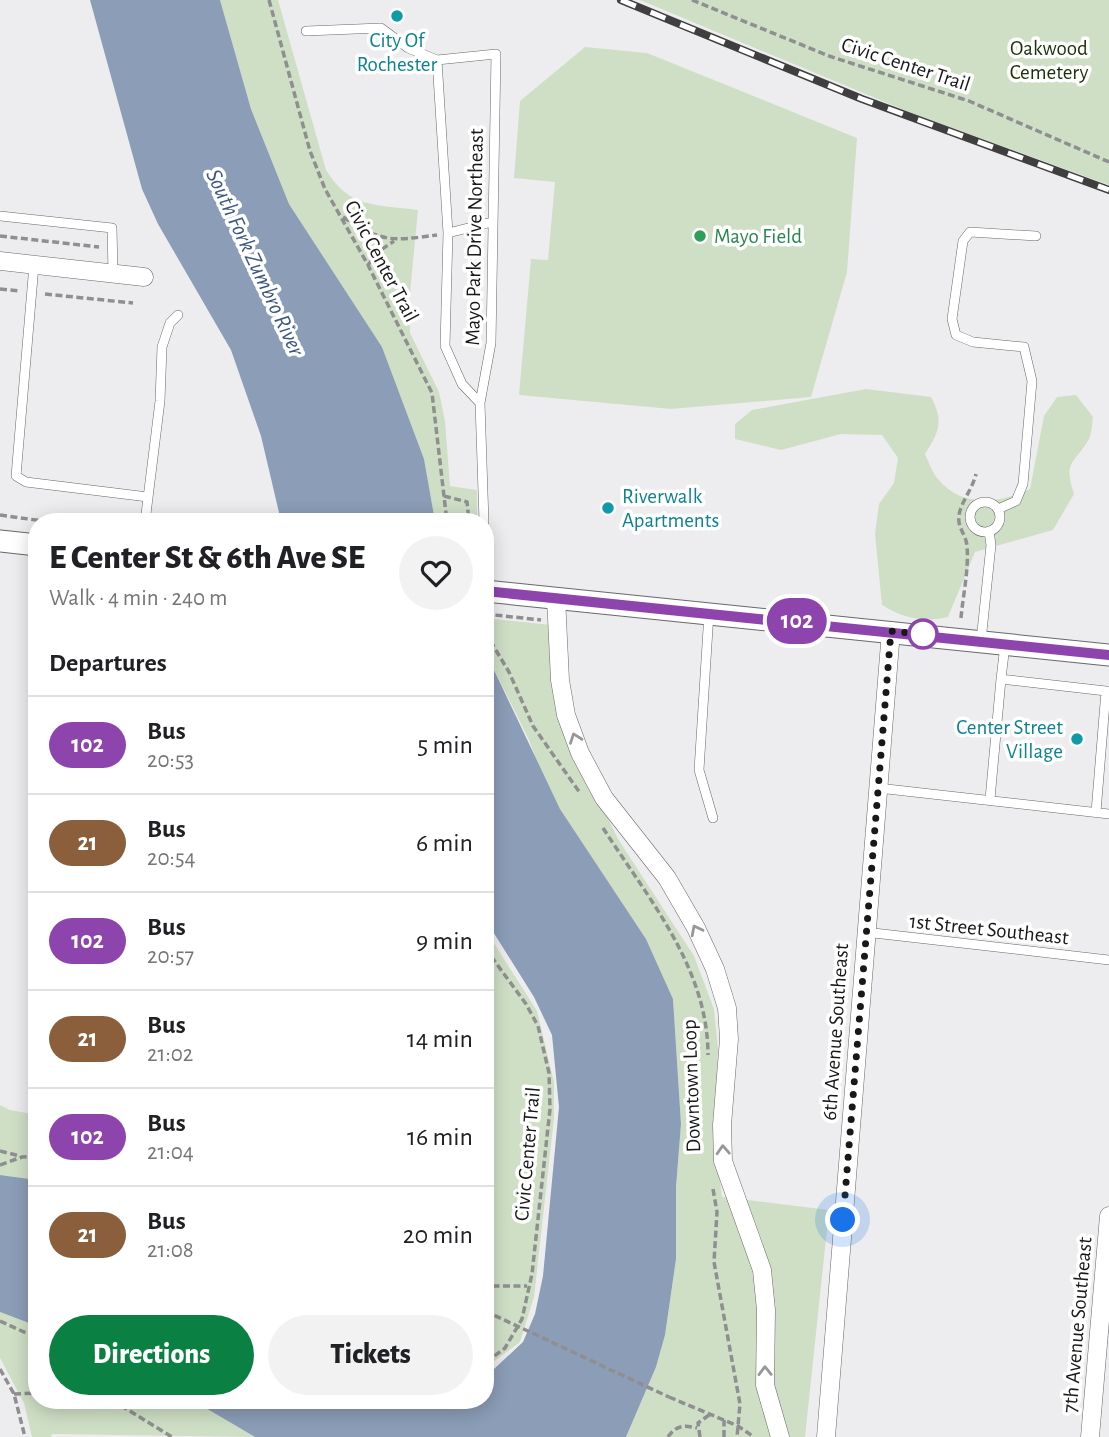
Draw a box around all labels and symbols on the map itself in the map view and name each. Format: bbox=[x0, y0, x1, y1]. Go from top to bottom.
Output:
marker: City Of Rochester bbox=[389, 8, 405, 24]
place label: City Of Rochester bbox=[357, 30, 437, 75]
street label: Civic Center Trail bbox=[839, 34, 973, 95]
park label: Oakwood Cemetery bbox=[1010, 38, 1088, 83]
street label: Mayo Park Drive Northeast bbox=[462, 128, 487, 346]
water label: South Fork Zumbro River bbox=[201, 166, 308, 360]
street label: Civic Center Trail bbox=[341, 197, 422, 325]
place label: Mayo Field bbox=[714, 226, 802, 247]
marker: Mayo Field bbox=[692, 228, 708, 244]
place label: Riverwalk Apartments bbox=[622, 486, 719, 531]
marker: Riverwalk Apartments bbox=[600, 500, 616, 516]
line badge: 102 bbox=[757, 598, 837, 644]
unlabelled marker bbox=[908, 619, 938, 649]
place label: Center Street Village bbox=[956, 717, 1063, 762]
marker: Center Street Village bbox=[1069, 731, 1085, 747]
one-way arrow bbox=[569, 733, 583, 745]
street label: 1st Street Southeast bbox=[908, 911, 1070, 948]
one-way arrow bbox=[691, 924, 705, 937]
street label: 6th Avenue Southeast bbox=[819, 942, 852, 1121]
street label: Downtown Loop bbox=[679, 1019, 704, 1153]
street label: Civic Center Trail bbox=[511, 1086, 544, 1222]
one-way arrow bbox=[715, 1145, 730, 1156]
your location bbox=[825, 1202, 860, 1237]
street label: 7th Avenue Southeast bbox=[1059, 1236, 1096, 1414]
one-way arrow bbox=[757, 1365, 772, 1376]

